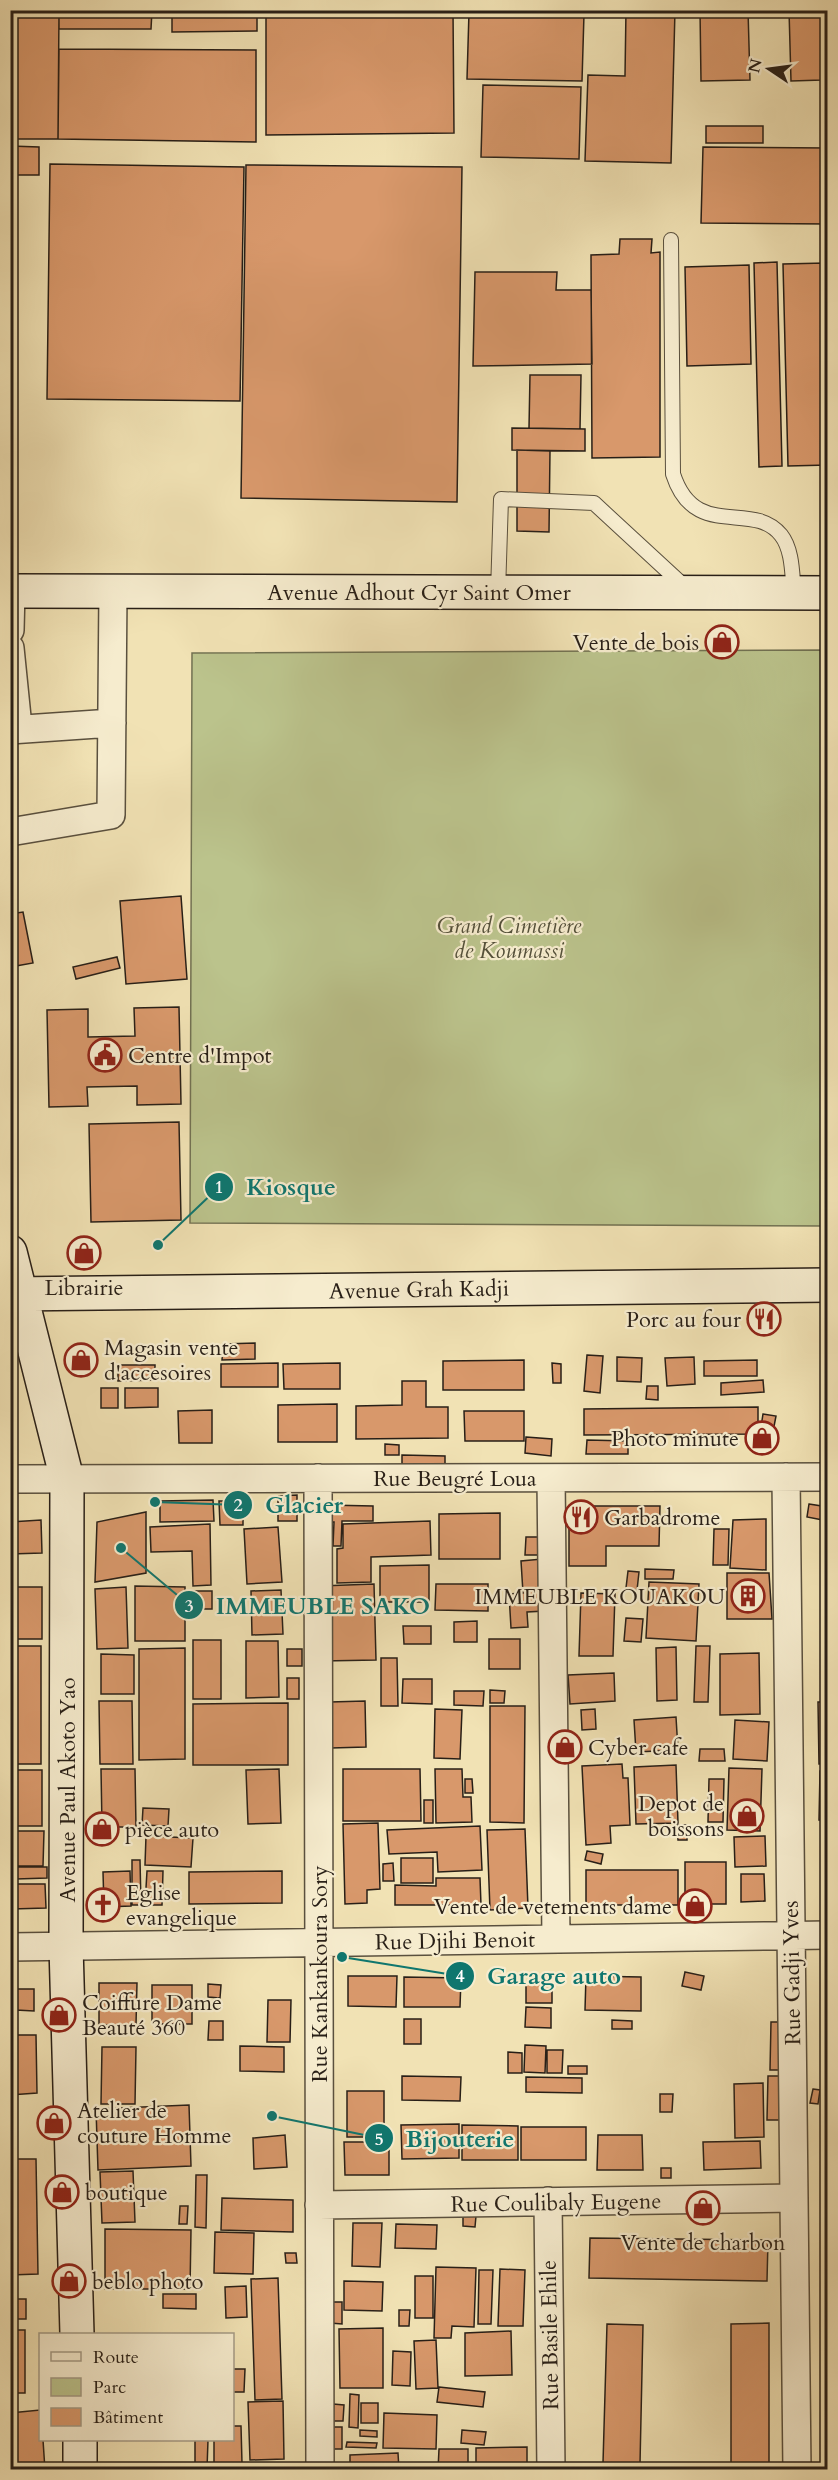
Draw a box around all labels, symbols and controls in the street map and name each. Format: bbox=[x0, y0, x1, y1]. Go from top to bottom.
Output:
north arrow bbox=[739, 39, 799, 99]
text: N bbox=[743, 57, 768, 75]
street label: Avenue Adhout Cyr Saint Omer bbox=[267, 578, 572, 608]
shop icon: Vente de bois bbox=[704, 624, 740, 660]
place label: Vente de bois bbox=[573, 628, 699, 658]
park label: Grand Cimetière de Koumassi bbox=[437, 911, 582, 966]
public building icon: Centre d'Impot bbox=[87, 1037, 123, 1073]
place label: Centre d'Impot bbox=[128, 1041, 272, 1071]
callout: Kiosque bbox=[204, 1166, 348, 1208]
text: Kiosque bbox=[246, 1171, 336, 1204]
text: 1 bbox=[214, 1175, 224, 1200]
shop icon: Librairie bbox=[66, 1235, 102, 1271]
place label: Librairie bbox=[44, 1273, 124, 1303]
street label: Avenue Grah Kadji bbox=[329, 1273, 509, 1307]
restaurant icon: Porc au four bbox=[746, 1301, 782, 1337]
place label: Porc au four bbox=[626, 1305, 742, 1335]
place label: Magasin vente d'accesoires bbox=[104, 1333, 239, 1388]
shop icon: Magasin vente d'accesoires bbox=[63, 1342, 99, 1378]
shop icon: Photo minute bbox=[744, 1420, 780, 1456]
place label: Photo minute bbox=[611, 1424, 739, 1454]
street label: Rue Beugré Loua bbox=[373, 1464, 537, 1494]
callout: Glacier bbox=[223, 1484, 355, 1526]
text: Glacier bbox=[265, 1489, 343, 1522]
text: 2 bbox=[233, 1493, 243, 1518]
restaurant icon: Garbadrome bbox=[563, 1499, 599, 1535]
place label: Garbadrome bbox=[604, 1503, 720, 1533]
building icon: IMMEUBLE KOUAKOU bbox=[730, 1578, 766, 1614]
place label: IMMEUBLE KOUAKOU bbox=[474, 1582, 725, 1612]
callout: IMMEUBLE SAKO bbox=[174, 1584, 442, 1626]
text: IMMEUBLE SAKO bbox=[216, 1590, 430, 1623]
text: 3 bbox=[184, 1594, 194, 1619]
street label: Avenue Paul Akoto Yao bbox=[53, 1677, 83, 1903]
shop icon: Cyber cafe bbox=[547, 1729, 583, 1765]
place label: Cyber cafe bbox=[588, 1733, 688, 1763]
place label: Depot de boissons bbox=[638, 1789, 724, 1844]
shop icon: Depot de boissons bbox=[729, 1798, 765, 1834]
shop icon: pièce auto bbox=[84, 1811, 120, 1847]
place label: pièce auto bbox=[125, 1815, 219, 1845]
street label: Rue Kankankoura Sory bbox=[305, 1865, 335, 2083]
place label: Eglise evangelique bbox=[126, 1878, 237, 1933]
church icon: Eglise evangelique bbox=[85, 1887, 121, 1923]
shop icon: Vente de vetements dame bbox=[677, 1888, 713, 1924]
place label: Vente de vetements dame bbox=[434, 1892, 672, 1922]
street label: Rue Gadji Yves bbox=[776, 1900, 808, 2046]
street label: Rue Djihi Benoit bbox=[375, 1925, 535, 1957]
callout: Garage auto bbox=[445, 1955, 633, 1997]
text: Garage auto bbox=[487, 1960, 621, 1993]
text: 4 bbox=[455, 1964, 465, 1989]
place label: Coiffure Dame Beauté 360 bbox=[82, 1988, 222, 2043]
shop icon: Coiffure Dame Beauté 360 bbox=[41, 1997, 77, 2033]
place label: Atelier de couture Homme bbox=[77, 2096, 231, 2151]
shop icon: Atelier de couture Homme bbox=[36, 2105, 72, 2141]
callout: Bijouterie bbox=[364, 2117, 526, 2159]
text: Bijouterie bbox=[406, 2123, 514, 2156]
text: 5 bbox=[374, 2127, 384, 2152]
shop icon: boutique bbox=[44, 2174, 80, 2210]
place label: boutique bbox=[85, 2178, 168, 2208]
street label: Rue Coulibaly Eugene bbox=[450, 2186, 662, 2220]
shop icon: Vente de charbon bbox=[685, 2190, 721, 2226]
place label: Vente de charbon bbox=[621, 2228, 786, 2258]
street label: Rue Basile Ehile bbox=[534, 2260, 566, 2410]
shop icon: beblo photo bbox=[51, 2263, 87, 2299]
place label: beblo photo bbox=[92, 2267, 204, 2297]
legend bbox=[39, 2333, 234, 2441]
text: Route bbox=[93, 2345, 139, 2370]
text: Parc bbox=[93, 2375, 126, 2400]
text: Bâtiment bbox=[93, 2405, 163, 2430]

